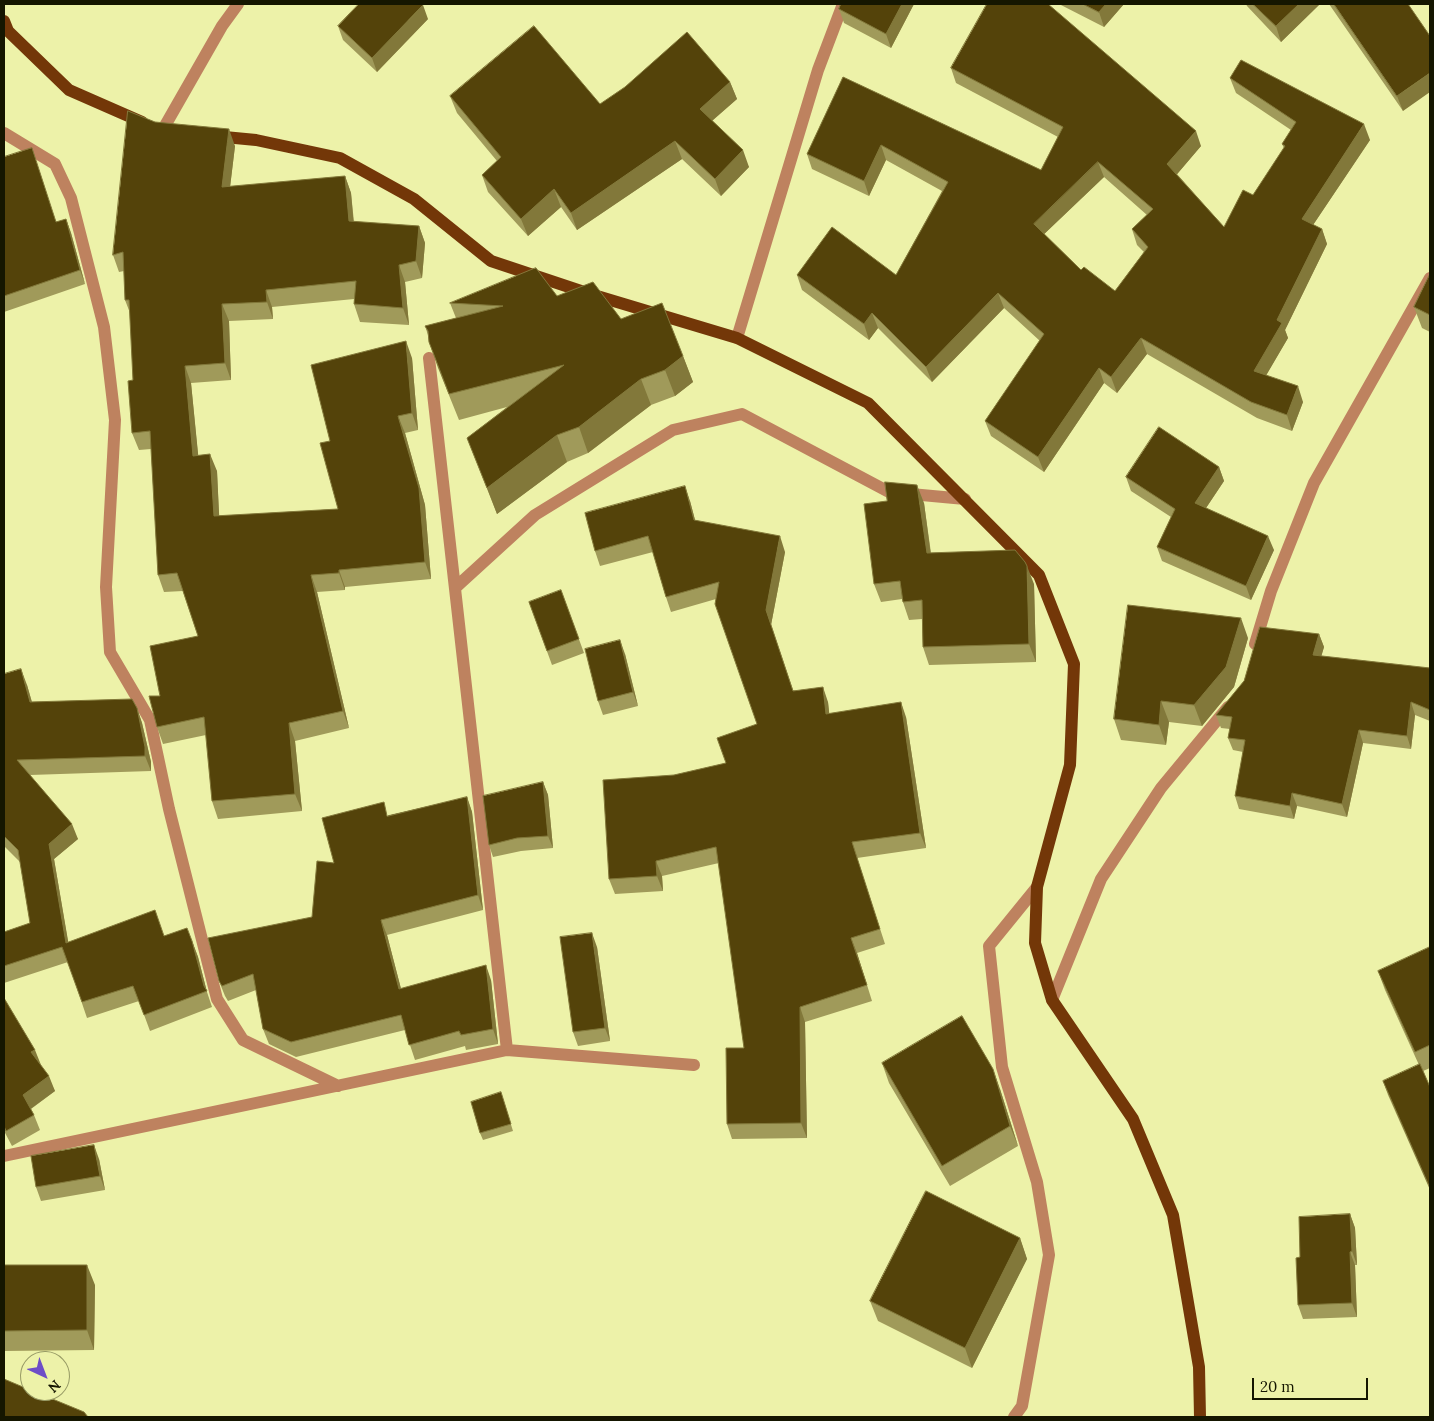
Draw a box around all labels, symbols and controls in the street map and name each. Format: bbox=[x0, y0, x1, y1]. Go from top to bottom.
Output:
north arrow bbox=[20, 1351, 70, 1401]
scale bar bbox=[1254, 1368, 1370, 1400]
text: N bbox=[44, 1376, 65, 1397]
text: 20 m bbox=[1260, 1377, 1295, 1396]

